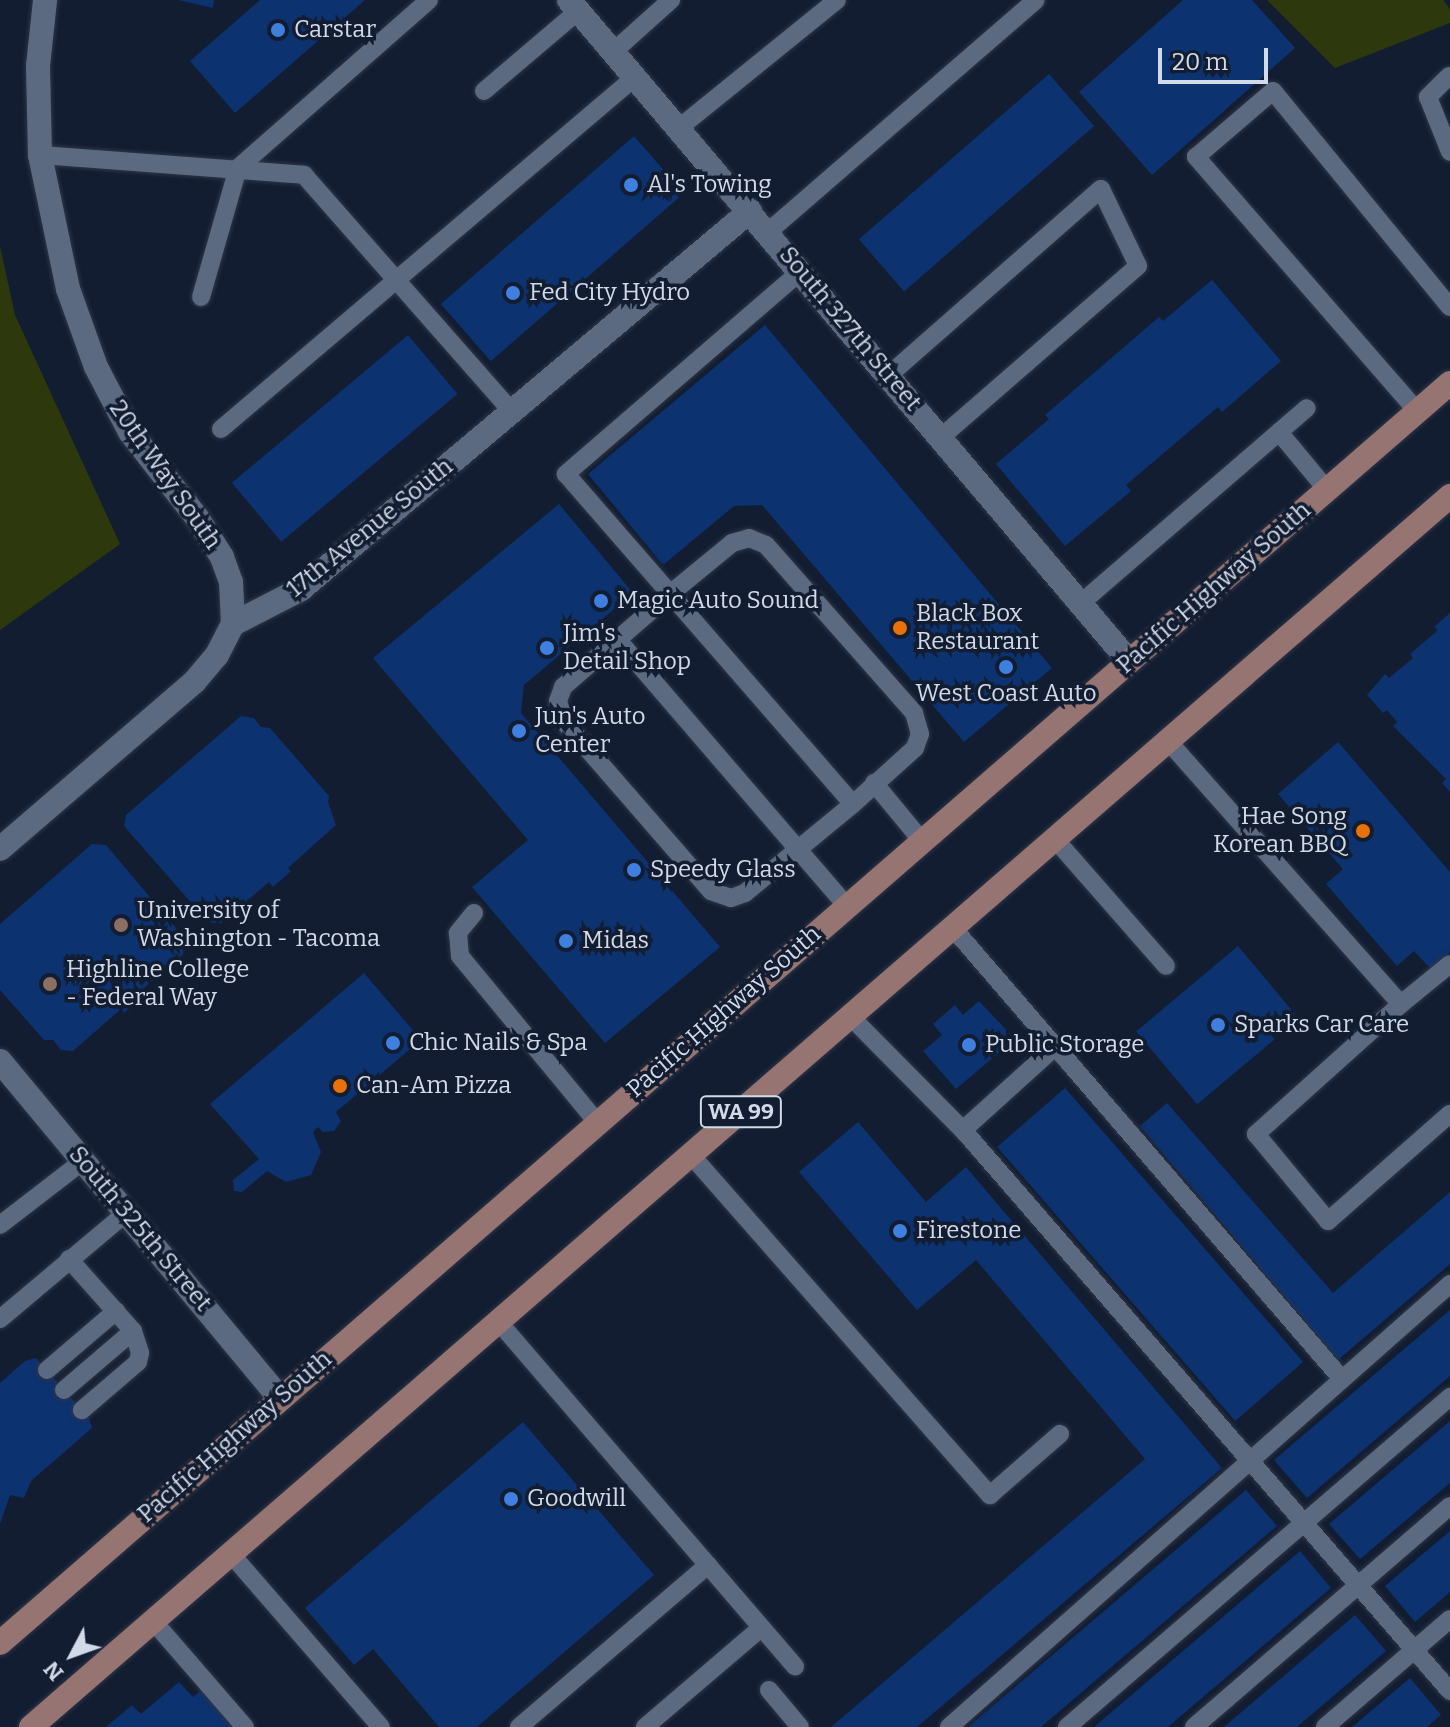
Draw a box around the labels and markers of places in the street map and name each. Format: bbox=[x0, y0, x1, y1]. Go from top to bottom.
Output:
place label: Carstar bbox=[294, 16, 376, 44]
marker: Carstar bbox=[269, 21, 287, 39]
place label: Al's Towing bbox=[647, 171, 772, 199]
marker: Al's Towing bbox=[622, 176, 640, 194]
place label: Fed City Hydro bbox=[529, 279, 690, 307]
marker: Fed City Hydro bbox=[504, 284, 522, 302]
place label: Magic Auto Sound bbox=[617, 587, 819, 615]
marker: Magic Auto Sound bbox=[592, 592, 610, 610]
place label: Black Box Restaurant bbox=[916, 600, 1039, 656]
marker: Black Box Restaurant bbox=[891, 619, 909, 637]
place label: Jim's Detail Shop bbox=[563, 620, 691, 676]
marker: Jim's Detail Shop bbox=[538, 639, 556, 657]
marker: West Coast Auto bbox=[997, 658, 1015, 676]
place label: West Coast Auto bbox=[916, 680, 1096, 708]
place label: Jun's Auto Center bbox=[535, 703, 645, 759]
marker: Jun's Auto Center bbox=[510, 722, 528, 740]
place label: Hae Song Korean BBQ bbox=[1213, 803, 1347, 859]
marker: Hae Song Korean BBQ bbox=[1354, 822, 1372, 840]
place label: Speedy Glass bbox=[650, 856, 796, 884]
marker: Speedy Glass bbox=[625, 861, 643, 879]
place label: University of Washington - Tacoma bbox=[137, 897, 380, 953]
marker: University of Washington - Tacoma bbox=[112, 916, 130, 934]
place label: Midas bbox=[582, 927, 649, 955]
marker: Midas bbox=[557, 932, 575, 950]
place label: Highline College - Federal Way bbox=[66, 956, 249, 1012]
marker: Highline College - Federal Way bbox=[41, 975, 59, 993]
place label: Sparks Car Care bbox=[1234, 1011, 1409, 1039]
marker: Sparks Car Care bbox=[1209, 1016, 1227, 1034]
place label: Chic Nails & Spa bbox=[409, 1029, 587, 1057]
place label: Public Storage bbox=[985, 1031, 1144, 1059]
marker: Chic Nails & Spa bbox=[384, 1034, 402, 1052]
marker: Public Storage bbox=[960, 1036, 978, 1054]
place label: Can-Am Pizza bbox=[356, 1072, 511, 1100]
marker: Can-Am Pizza bbox=[331, 1077, 349, 1095]
place label: Firestone bbox=[916, 1217, 1021, 1245]
marker: Firestone bbox=[891, 1222, 909, 1240]
place label: Goodwill bbox=[527, 1485, 626, 1513]
marker: Goodwill bbox=[502, 1490, 520, 1508]

